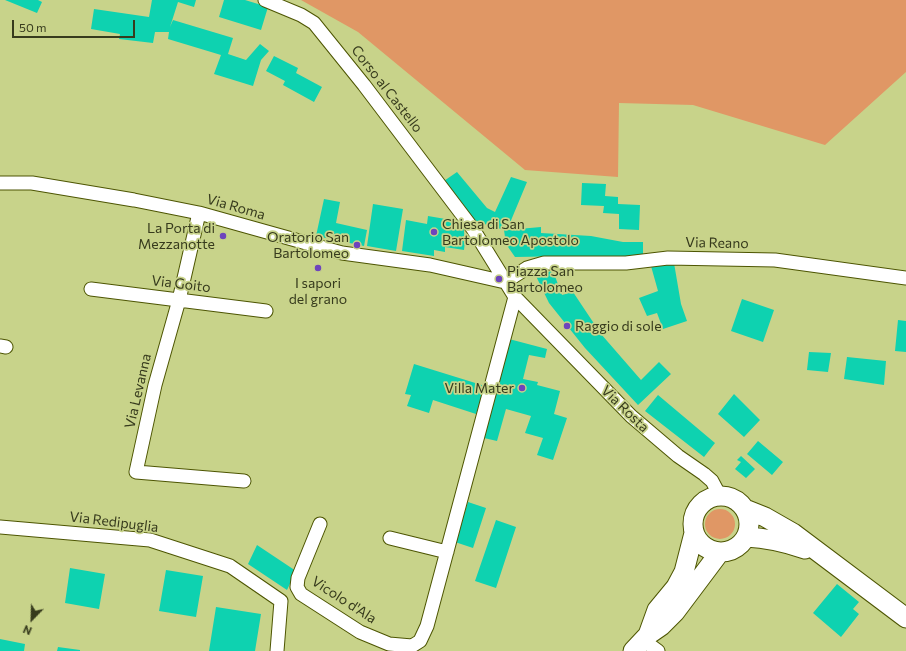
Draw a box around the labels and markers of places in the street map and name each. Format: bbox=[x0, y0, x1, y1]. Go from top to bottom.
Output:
place label: Chiesa di San Bartolomeo Apostolo bbox=[442, 216, 579, 248]
place label: La Porta di Mezzanotte bbox=[138, 220, 215, 252]
marker: Chiesa di San Bartolomeo Apostolo bbox=[429, 227, 439, 237]
place label: Oratorio San Bartolomeo bbox=[267, 229, 349, 262]
marker: La Porta di Mezzanotte bbox=[218, 231, 228, 241]
marker: Oratorio San Bartolomeo bbox=[352, 240, 362, 250]
marker: I sapori del grano bbox=[313, 263, 323, 273]
place label: Piazza San Bartolomeo bbox=[507, 263, 583, 296]
marker: Piazza San Bartolomeo bbox=[494, 274, 504, 284]
place label: I sapori del grano bbox=[289, 275, 347, 308]
place label: Raggio di sole bbox=[575, 318, 662, 334]
marker: Raggio di sole bbox=[562, 321, 572, 331]
place label: Villa Mater bbox=[444, 380, 514, 396]
marker: Villa Mater bbox=[517, 383, 527, 393]

